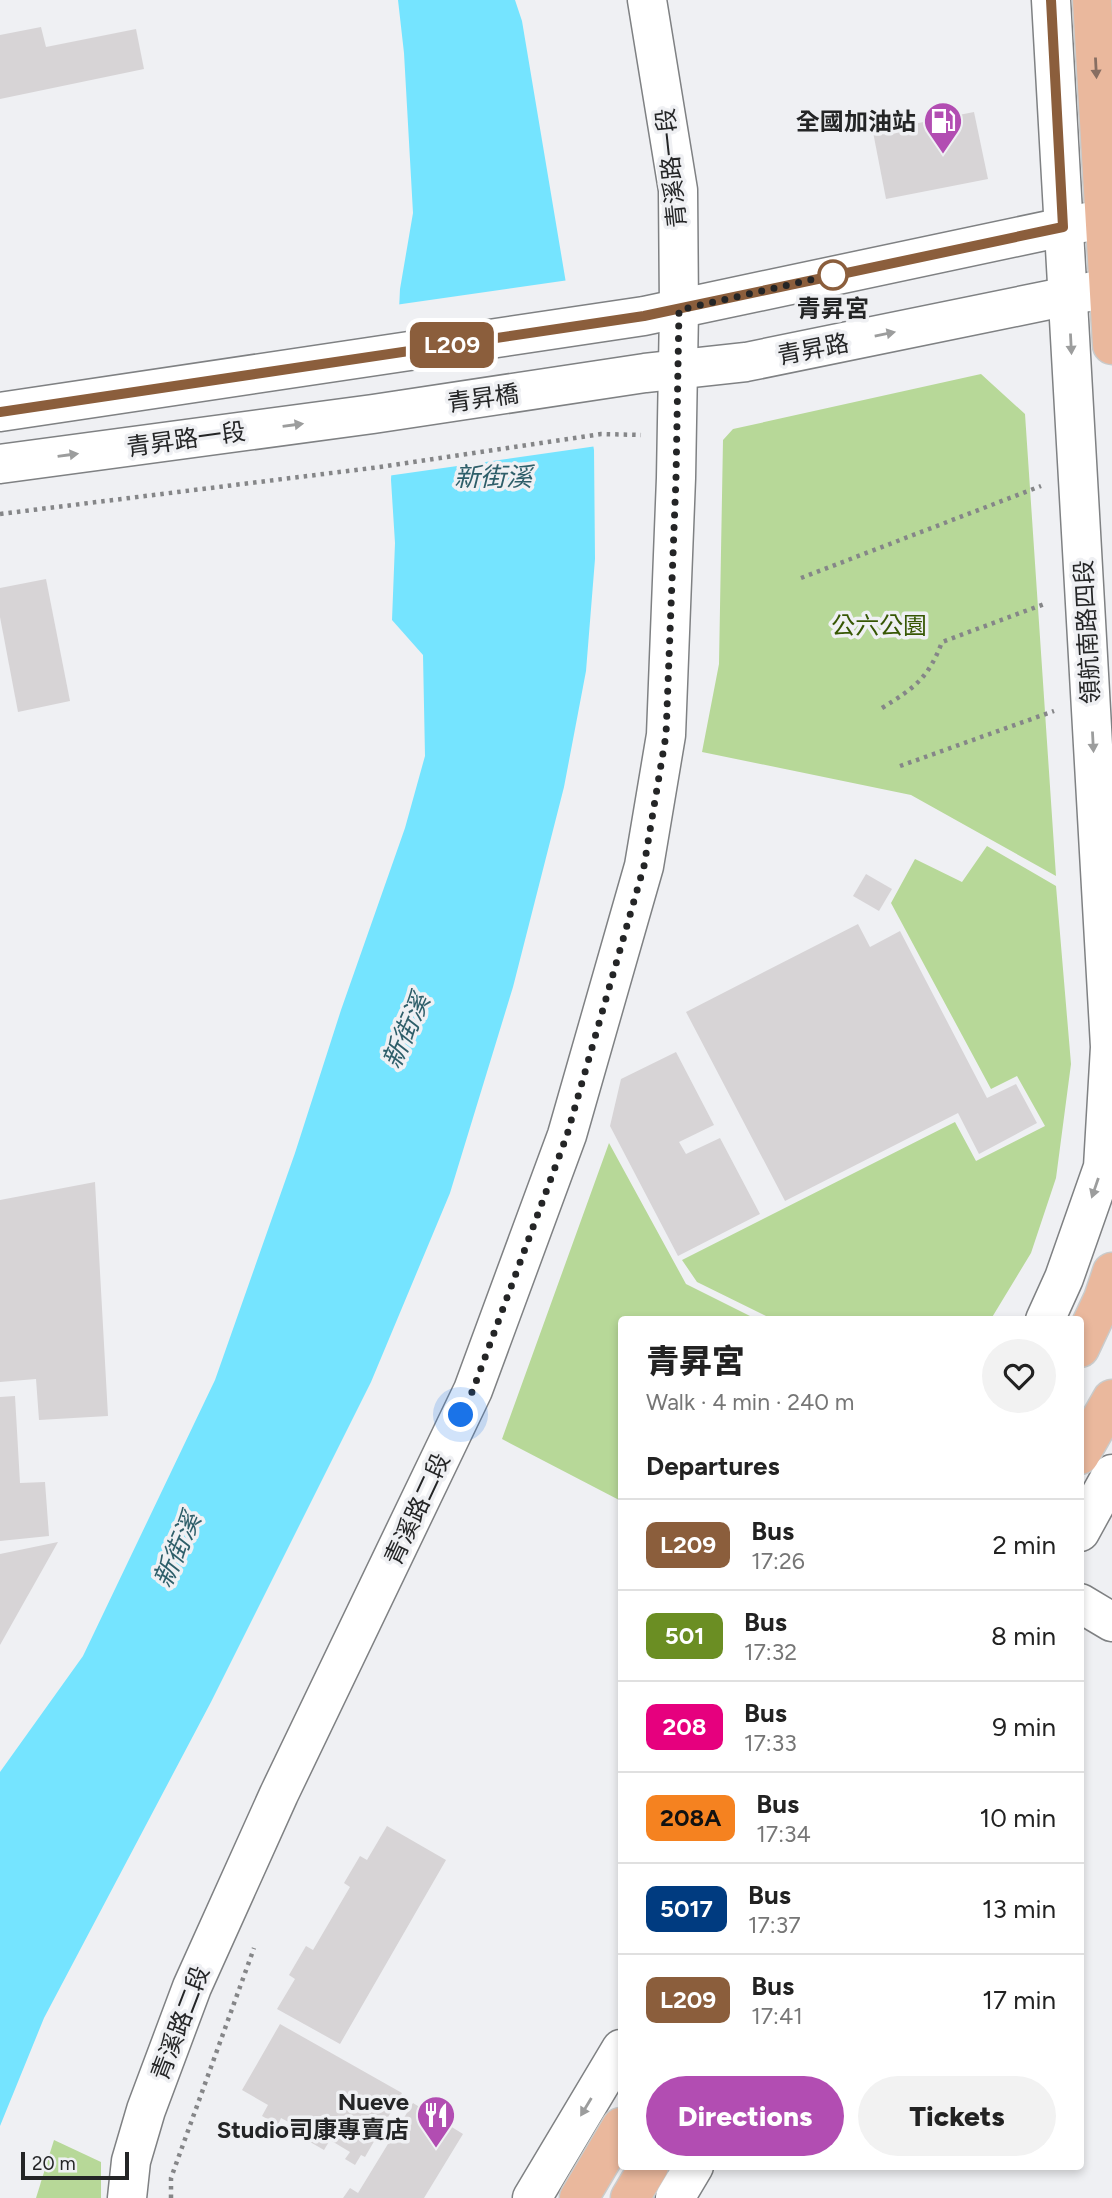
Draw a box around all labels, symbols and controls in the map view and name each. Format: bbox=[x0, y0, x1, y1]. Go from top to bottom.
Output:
one-way arrow bbox=[1091, 57, 1102, 79]
fuel station icon: 全國加油站 bbox=[922, 100, 964, 155]
street label: 青溪路一段 bbox=[650, 107, 692, 229]
place label: 全國加油站 bbox=[796, 107, 916, 136]
marker: 青昇宮 bbox=[818, 260, 848, 290]
place label: 青昇宮 bbox=[797, 294, 869, 323]
line badge: L209 bbox=[403, 322, 501, 368]
street label: 青昇路 bbox=[775, 328, 851, 370]
one-way arrow bbox=[874, 329, 896, 340]
text: L209 bbox=[424, 330, 480, 359]
one-way arrow bbox=[1066, 333, 1077, 355]
street label: 青昇橋 bbox=[445, 379, 521, 417]
street label: 青昇路一段 bbox=[125, 416, 247, 462]
one-way arrow bbox=[282, 419, 304, 430]
one-way arrow bbox=[57, 449, 79, 460]
water label: 新街溪 bbox=[454, 461, 536, 493]
street label: 領航南路四段 bbox=[1069, 559, 1105, 705]
park label: 公六公園 bbox=[831, 611, 927, 640]
one-way arrow bbox=[1088, 731, 1099, 753]
water label: 新街溪 bbox=[376, 985, 438, 1073]
one-way arrow bbox=[1089, 1178, 1100, 1199]
button: heart bbox=[982, 1339, 1056, 1413]
text: 青昇宮 bbox=[646, 1342, 745, 1381]
text: Walk · 4 min · 240 m bbox=[646, 1388, 854, 1416]
your location bbox=[443, 1397, 478, 1432]
street label: 青溪路二段 bbox=[379, 1448, 455, 1570]
text: Departures bbox=[646, 1450, 780, 1482]
water label: 新街溪 bbox=[147, 1504, 209, 1592]
text: Bus bbox=[751, 1515, 794, 1547]
text: 2 min bbox=[992, 1529, 1056, 1561]
text: L209 bbox=[660, 1530, 716, 1559]
text: 17:26 bbox=[751, 1547, 805, 1575]
text: Bus bbox=[744, 1606, 787, 1638]
text: 8 min bbox=[991, 1620, 1056, 1652]
text: 501 bbox=[665, 1621, 704, 1650]
text: 17:32 bbox=[744, 1638, 797, 1666]
text: Bus bbox=[744, 1697, 787, 1729]
text: 9 min bbox=[992, 1711, 1056, 1743]
text: 208 bbox=[662, 1712, 707, 1741]
text: 17:33 bbox=[744, 1729, 797, 1757]
text: Bus bbox=[756, 1788, 799, 1820]
text: 10 min bbox=[980, 1802, 1056, 1834]
text: 208A bbox=[660, 1803, 721, 1832]
text: 17:34 bbox=[756, 1820, 811, 1848]
text: Bus bbox=[748, 1879, 791, 1911]
text: 13 min bbox=[982, 1893, 1056, 1925]
text: 5017 bbox=[660, 1894, 713, 1923]
text: 17:37 bbox=[748, 1911, 801, 1939]
street label: 青溪路二段 bbox=[145, 1962, 215, 2084]
text: Bus bbox=[751, 1970, 794, 2002]
text: 17 min bbox=[982, 1984, 1056, 2016]
text: L209 bbox=[660, 1985, 716, 2014]
text: 17:41 bbox=[751, 2002, 803, 2030]
button: Directions bbox=[646, 2076, 844, 2156]
button: Tickets bbox=[858, 2076, 1056, 2156]
place label: Nueve Studio司康專賣店 bbox=[217, 2087, 409, 2144]
restaurant icon: Nueve Studio司康專賣店 bbox=[415, 2094, 457, 2149]
one-way arrow bbox=[580, 2098, 593, 2117]
scale bar bbox=[21, 2149, 130, 2181]
text: 20 m bbox=[32, 2152, 76, 2175]

